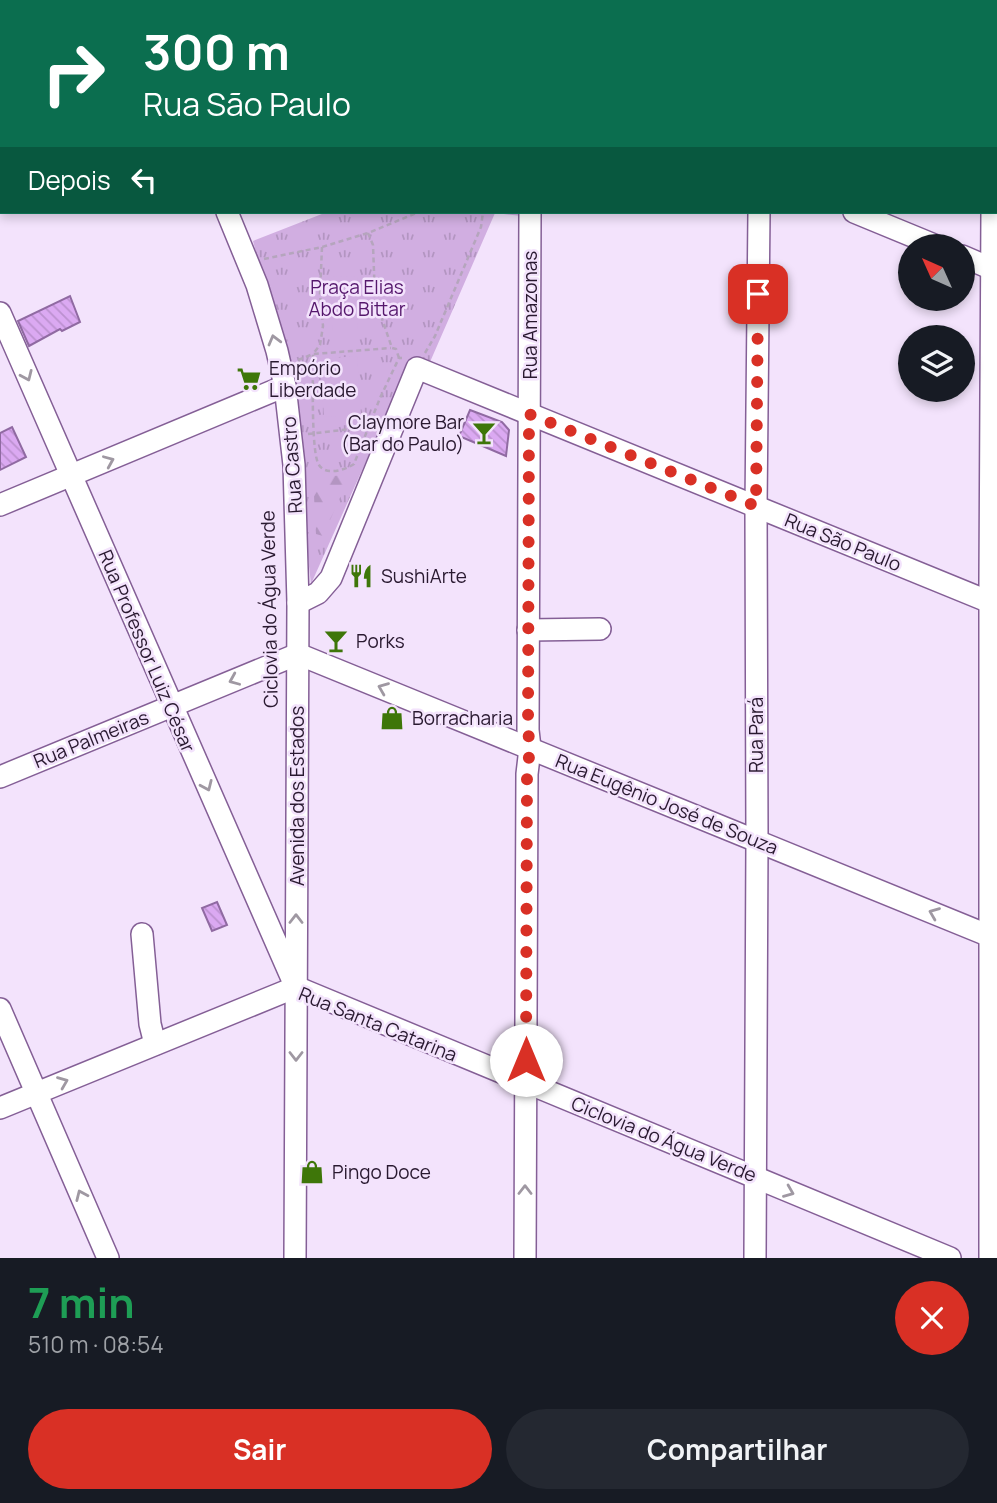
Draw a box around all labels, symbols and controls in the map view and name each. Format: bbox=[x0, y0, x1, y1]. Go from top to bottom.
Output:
text: 300 m bbox=[143, 18, 290, 85]
icon: right bbox=[28, 28, 119, 119]
text: Rua São Paulo bbox=[143, 82, 351, 126]
icon: left bbox=[125, 161, 163, 199]
text: Depois bbox=[28, 162, 111, 198]
north arrow bbox=[898, 234, 975, 312]
map controls bbox=[898, 234, 975, 402]
street label: Rua Amazonas bbox=[517, 251, 543, 379]
pin bbox=[728, 264, 788, 324]
park label: Praça Elias Abdo Bittar bbox=[308, 274, 406, 322]
icon: arrive bbox=[739, 275, 777, 313]
button: layers bbox=[898, 325, 975, 402]
one-way arrow bbox=[268, 335, 282, 347]
place label: Empório Liberdade bbox=[269, 355, 356, 403]
supermarket icon: Empório Liberdade bbox=[235, 365, 263, 393]
one-way arrow bbox=[19, 369, 33, 381]
place label: Claymore Bar (Bar do Paulo) bbox=[341, 409, 464, 457]
street label: Rua Castro bbox=[276, 416, 308, 514]
bar icon: Claymore Bar (Bar do Paulo) bbox=[470, 419, 498, 447]
one-way arrow bbox=[101, 455, 114, 469]
street label: Rua São Paulo bbox=[781, 507, 905, 577]
street label: Ciclovia do Água Verde bbox=[254, 510, 284, 708]
street label: Rua Professor Luiz César bbox=[93, 546, 202, 756]
restaurant icon: SushiArte bbox=[347, 562, 375, 590]
place label: SushiArte bbox=[381, 563, 467, 589]
bar icon: Porks bbox=[322, 627, 350, 655]
place label: Porks bbox=[356, 628, 405, 654]
one-way arrow bbox=[229, 672, 242, 686]
one-way arrow bbox=[377, 683, 389, 697]
street label: Rua Pará bbox=[743, 697, 769, 773]
street label: Rua Palmeiras bbox=[29, 704, 153, 774]
shop icon: Borracharia bbox=[378, 704, 406, 732]
place label: Borracharia bbox=[412, 705, 513, 731]
street label: Avenida dos Estados bbox=[284, 706, 310, 886]
street label: Rua Eugênio José de Souza bbox=[552, 747, 782, 861]
one-way arrow bbox=[199, 779, 213, 792]
one-way arrow bbox=[928, 907, 941, 921]
one-way arrow bbox=[289, 913, 304, 924]
street label: Rua Santa Catarina bbox=[295, 980, 461, 1068]
position arrow bbox=[489, 1023, 563, 1097]
one-way arrow bbox=[288, 1051, 304, 1061]
one-way arrow bbox=[56, 1076, 68, 1090]
street label: Ciclovia do Água Verde bbox=[567, 1090, 761, 1188]
shop icon: Pingo Doce bbox=[298, 1158, 326, 1186]
place label: Pingo Doce bbox=[332, 1159, 431, 1185]
one-way arrow bbox=[783, 1183, 795, 1197]
one-way arrow bbox=[518, 1184, 533, 1195]
one-way arrow bbox=[75, 1190, 89, 1203]
text: 7 min bbox=[28, 1273, 135, 1331]
button: close bbox=[895, 1281, 969, 1355]
text: 510 m · 08:54 bbox=[28, 1328, 164, 1360]
button: Sair bbox=[28, 1409, 492, 1489]
button: Compartilhar bbox=[506, 1409, 969, 1489]

